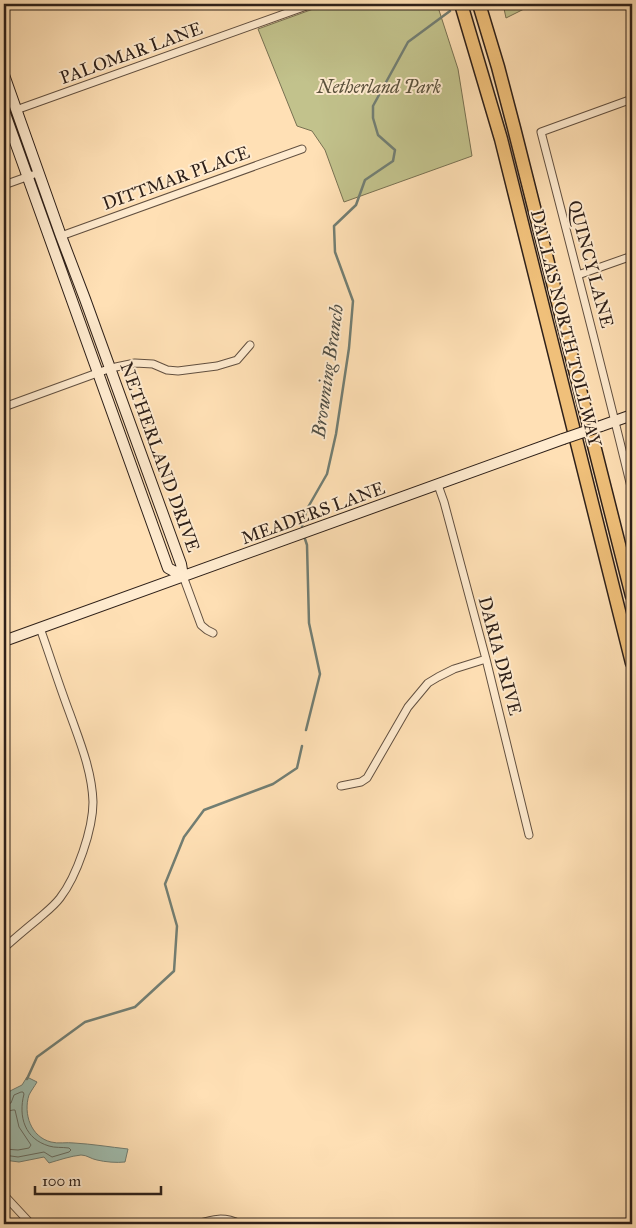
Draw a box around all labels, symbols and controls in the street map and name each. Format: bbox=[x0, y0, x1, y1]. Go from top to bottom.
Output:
street label: PALOMAR LANE bbox=[57, 17, 205, 89]
park label: Netherland Park bbox=[316, 76, 441, 98]
street label: DITTMAR PLACE bbox=[99, 141, 253, 215]
street label: QUINCY LANE bbox=[563, 198, 619, 330]
street label: DALLAS NORTH TOLLWAY bbox=[526, 207, 606, 449]
water label: Browning Branch bbox=[307, 303, 348, 440]
street label: NETHERLAND DRIVE bbox=[115, 359, 205, 555]
street label: MEADERS LANE bbox=[238, 477, 388, 549]
street label: DARIA DRIVE bbox=[474, 594, 526, 718]
scale bar bbox=[35, 1163, 161, 1195]
text: 100 m bbox=[42, 1172, 82, 1190]

